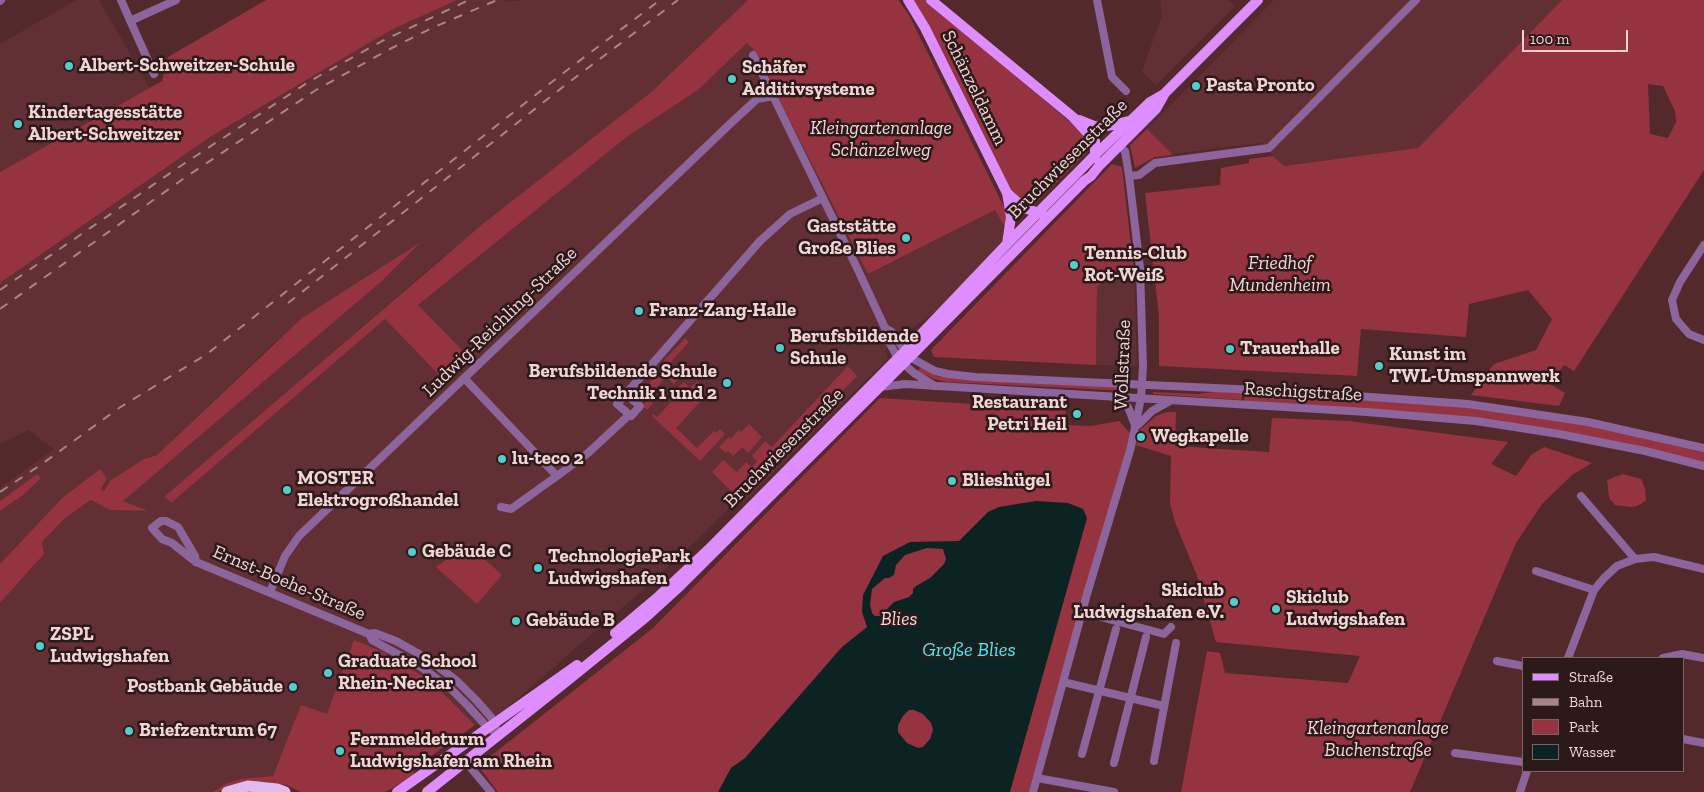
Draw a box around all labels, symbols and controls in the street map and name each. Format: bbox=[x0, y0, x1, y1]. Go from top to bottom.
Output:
scale bar bbox=[1524, 20, 1630, 52]
street label: Schänzeldamm bbox=[936, 27, 1012, 149]
text: 100 m bbox=[1530, 30, 1569, 48]
place label: Albert-Schweitzer-Schule bbox=[79, 55, 295, 77]
place label: Schäfer Additivsysteme bbox=[742, 57, 875, 101]
marker: Albert-Schweitzer-Schule bbox=[63, 60, 75, 72]
marker: Schäfer Additivsysteme bbox=[726, 73, 738, 85]
place label: Pasta Pronto bbox=[1206, 75, 1315, 97]
marker: Pasta Pronto bbox=[1190, 80, 1202, 92]
street label: Bruchwiesenstraße bbox=[1003, 94, 1133, 224]
place label: Kindertagesstätte Albert-Schweitzer bbox=[28, 102, 182, 146]
marker: Kindertagesstätte Albert-Schweitzer bbox=[12, 118, 24, 130]
park label: Kleingartenanlage Schänzelweg bbox=[810, 118, 952, 162]
place label: Gaststätte Große Blies bbox=[798, 216, 896, 260]
marker: Gaststätte Große Blies bbox=[900, 232, 912, 244]
street label: Ludwig-Reichling-Straße bbox=[418, 242, 582, 402]
place label: Tennis-Club Rot-Weiß bbox=[1084, 243, 1187, 287]
park label: Friedhof Mundenheim bbox=[1229, 253, 1331, 297]
marker: Tennis-Club Rot-Weiß bbox=[1068, 259, 1080, 271]
place label: Franz-Zang-Halle bbox=[649, 300, 796, 322]
marker: Franz-Zang-Halle bbox=[633, 305, 645, 317]
street label: Wollstraße bbox=[1110, 319, 1136, 411]
place label: Berufsbildende Schule bbox=[790, 326, 919, 370]
place label: Trauerhalle bbox=[1240, 338, 1340, 360]
marker: Berufsbildende Schule bbox=[774, 342, 786, 354]
marker: Trauerhalle bbox=[1224, 343, 1236, 355]
place label: Kunst im TWL-Umspannwerk bbox=[1389, 344, 1560, 388]
marker: Kunst im TWL-Umspannwerk bbox=[1373, 360, 1385, 372]
place label: Berufsbildende Schule Technik 1 und 2 bbox=[529, 361, 717, 405]
marker: Berufsbildende Schule Technik 1 und 2 bbox=[721, 377, 733, 389]
street label: Raschigstraße bbox=[1243, 378, 1363, 406]
street label: Bruchwiesenstraße bbox=[719, 383, 849, 513]
place label: Restaurant Petri Heil bbox=[972, 392, 1067, 436]
marker: Restaurant Petri Heil bbox=[1071, 408, 1083, 420]
place label: Wegkapelle bbox=[1151, 426, 1249, 448]
marker: Wegkapelle bbox=[1135, 431, 1147, 443]
place label: lu-teco 2 bbox=[512, 448, 584, 470]
marker: lu-teco 2 bbox=[496, 453, 508, 465]
place label: MOSTER Elektrogroßhandel bbox=[297, 468, 459, 512]
place label: Blieshügel bbox=[962, 470, 1050, 492]
marker: Blieshügel bbox=[946, 475, 958, 487]
marker: MOSTER Elektrogroßhandel bbox=[281, 484, 293, 496]
street label: Ernst-Boehe-Straße bbox=[209, 541, 369, 625]
place label: Gebäude C bbox=[422, 541, 511, 563]
marker: Gebäude C bbox=[406, 546, 418, 558]
place label: TechnologiePark Ludwigshafen bbox=[548, 546, 690, 590]
marker: TechnologiePark Ludwigshafen bbox=[532, 562, 544, 574]
place label: Skiclub Ludwigshafen e.V. bbox=[1073, 580, 1224, 624]
place label: Skiclub Ludwigshafen bbox=[1286, 587, 1405, 631]
marker: Skiclub Ludwigshafen e.V. bbox=[1228, 596, 1240, 608]
marker: Skiclub Ludwigshafen bbox=[1270, 603, 1282, 615]
park label: Blies bbox=[881, 609, 917, 631]
place label: Gebäude B bbox=[526, 610, 615, 632]
marker: Gebäude B bbox=[510, 615, 522, 627]
place label: ZSPL Ludwigshafen bbox=[50, 624, 169, 668]
water label: Große Blies bbox=[922, 638, 1016, 662]
marker: ZSPL Ludwigshafen bbox=[34, 640, 46, 652]
place label: Graduate School Rhein-Neckar bbox=[338, 651, 477, 695]
legend bbox=[1522, 657, 1684, 772]
marker: Graduate School Rhein-Neckar bbox=[322, 667, 334, 679]
text: Straße bbox=[1569, 668, 1613, 686]
place label: Postbank Gebäude bbox=[127, 676, 283, 698]
marker: Postbank Gebäude bbox=[287, 681, 299, 693]
text: Bahn bbox=[1569, 693, 1602, 711]
park label: Kleingartenanlage Buchenstraße bbox=[1307, 718, 1449, 762]
text: Park bbox=[1569, 718, 1599, 736]
place label: Briefzentrum 67 bbox=[139, 720, 277, 742]
marker: Briefzentrum 67 bbox=[123, 725, 135, 737]
place label: Fernmeldeturm Ludwigshafen am Rhein bbox=[350, 729, 552, 773]
text: Wasser bbox=[1569, 743, 1616, 761]
marker: Fernmeldeturm Ludwigshafen am Rhein bbox=[334, 745, 346, 757]

